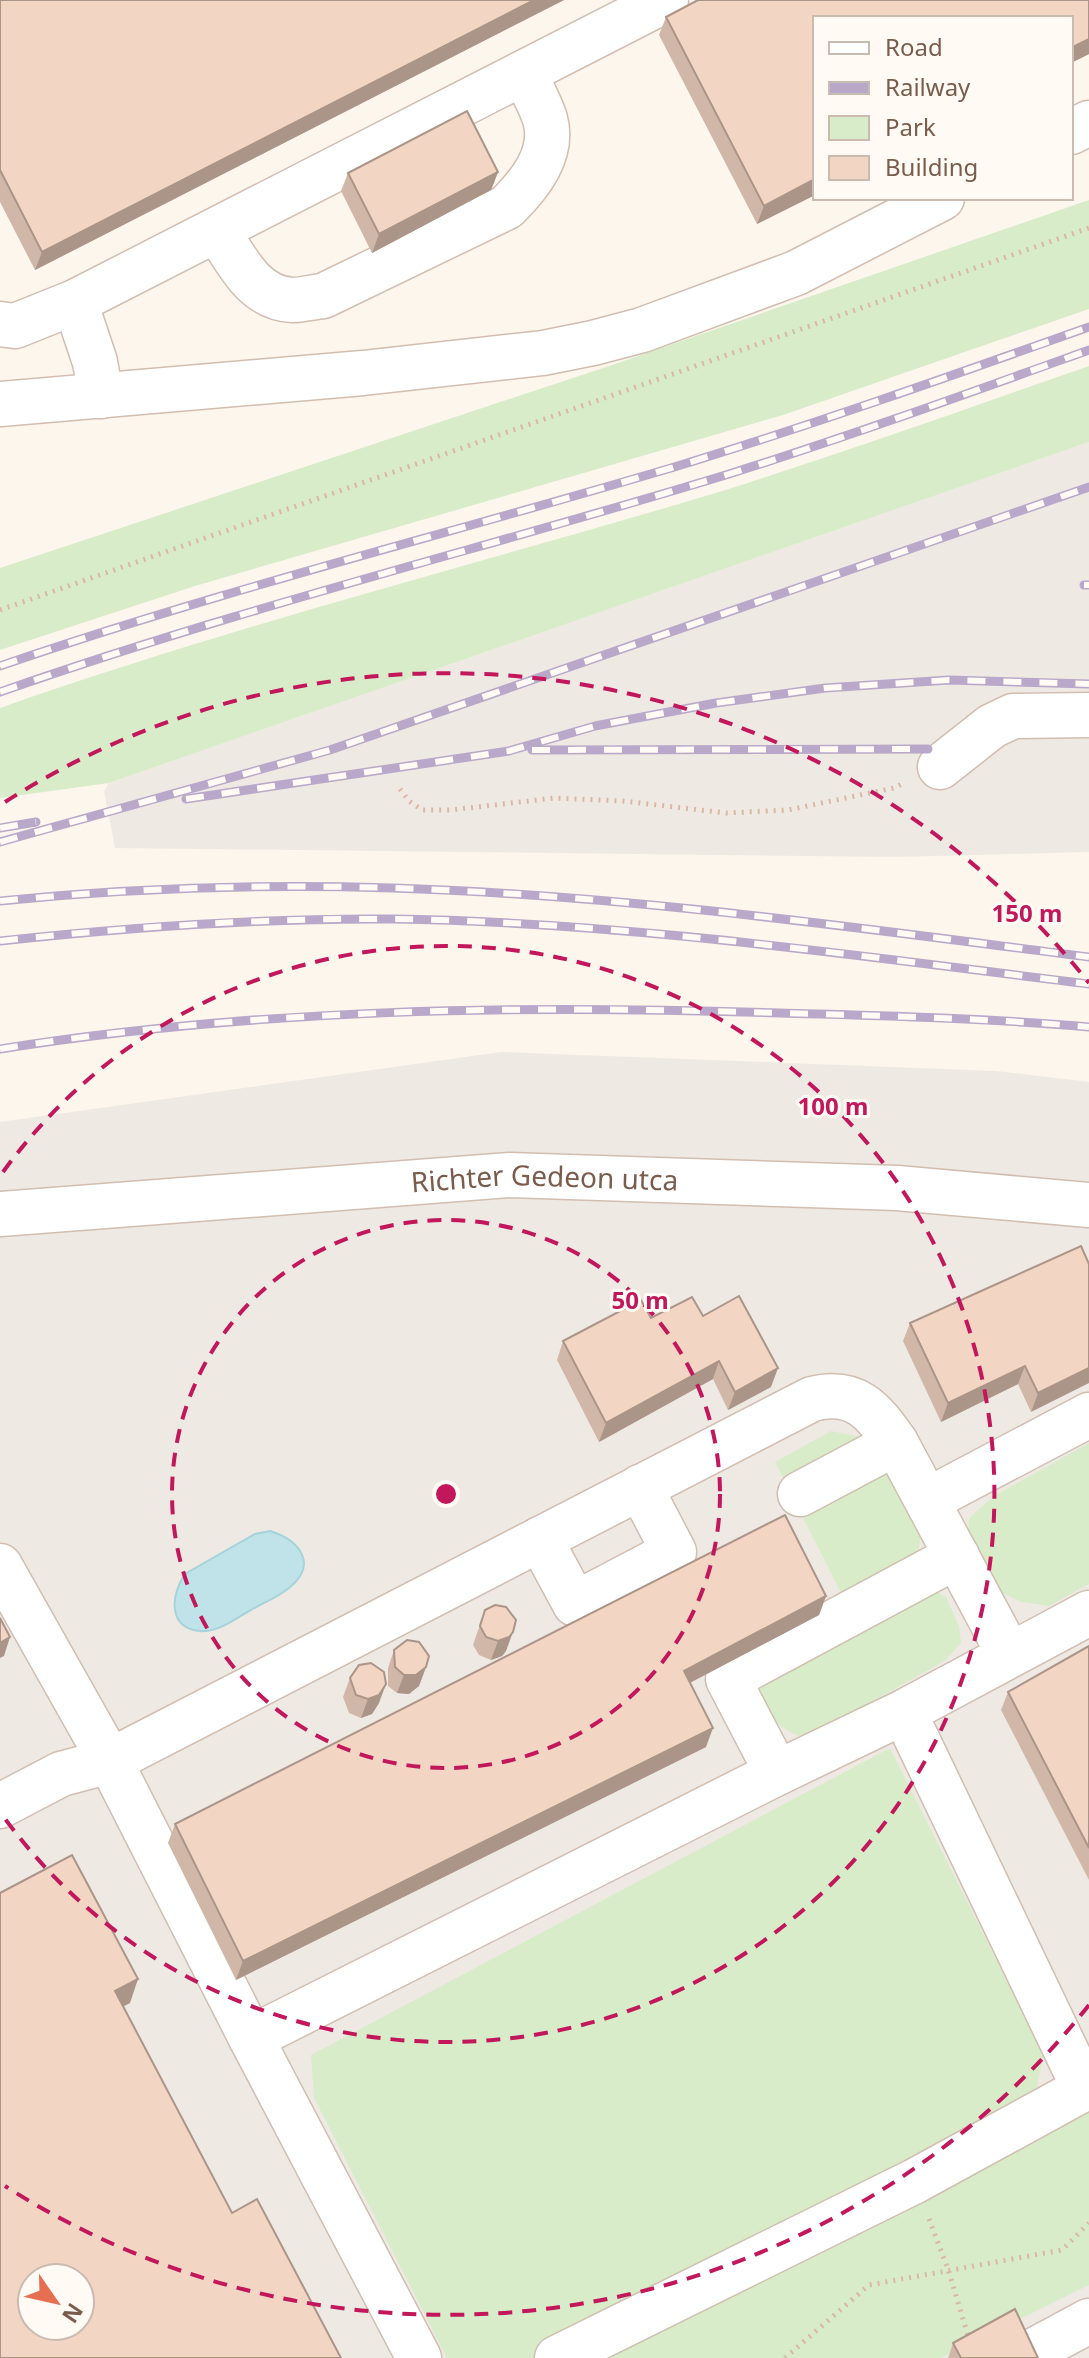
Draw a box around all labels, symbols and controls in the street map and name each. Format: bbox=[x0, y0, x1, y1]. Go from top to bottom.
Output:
legend bbox=[813, 16, 1073, 200]
text: Road bbox=[885, 30, 943, 63]
text: Railway bbox=[885, 70, 971, 103]
text: Park bbox=[885, 110, 936, 143]
text: Building bbox=[885, 150, 978, 183]
text: 150 m bbox=[992, 896, 1062, 929]
text: 100 m bbox=[798, 1089, 868, 1122]
street label: Richter Gedeon utca bbox=[410, 1155, 679, 1201]
text: 50 m bbox=[611, 1283, 669, 1316]
centre of rings bbox=[432, 1480, 460, 1508]
north arrow bbox=[16, 2262, 96, 2342]
text: N bbox=[56, 2298, 91, 2330]

